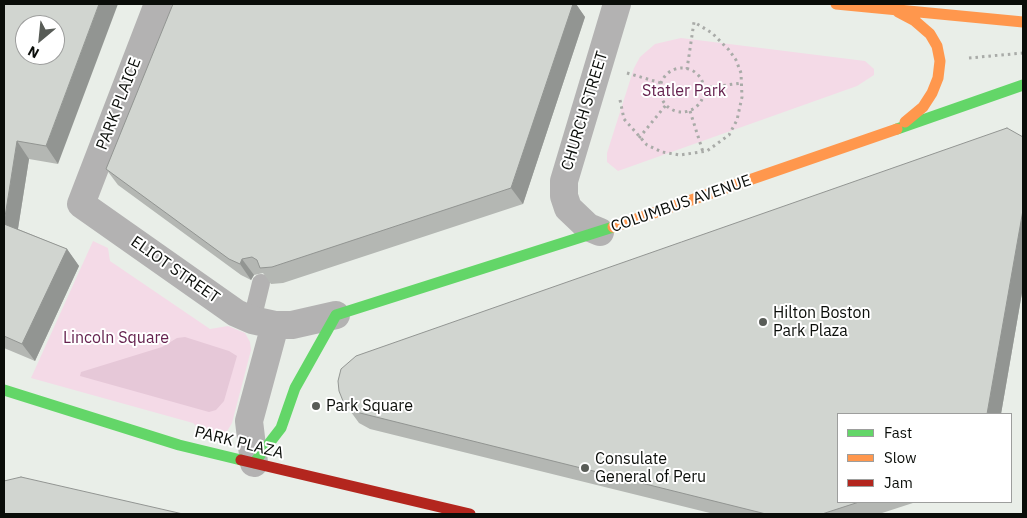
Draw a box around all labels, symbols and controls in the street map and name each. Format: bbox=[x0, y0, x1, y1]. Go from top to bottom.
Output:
north arrow bbox=[15, 15, 65, 65]
text: N bbox=[25, 42, 42, 63]
street label: CHURCH STREET bbox=[558, 49, 612, 173]
street label: PARK PLAICE bbox=[93, 55, 145, 153]
park label: Statler Park bbox=[642, 81, 726, 101]
street label: COLUMBUS AVENUE bbox=[608, 171, 754, 237]
street label: ELIOT STREET bbox=[127, 232, 223, 308]
place label: Hilton Boston Park Plaza bbox=[773, 303, 871, 341]
marker: Hilton Boston Park Plaza bbox=[757, 316, 769, 328]
park label: Lincoln Square bbox=[63, 328, 169, 348]
place label: Park Square bbox=[326, 396, 413, 416]
marker: Park Square bbox=[310, 400, 322, 412]
legend bbox=[837, 413, 1012, 503]
street label: PARK PLAZA bbox=[192, 423, 286, 463]
text: Fast bbox=[884, 423, 912, 442]
text: Slow bbox=[884, 448, 917, 467]
place label: Consulate General of Peru bbox=[595, 449, 706, 487]
marker: Consulate General of Peru bbox=[579, 462, 591, 474]
text: Jam bbox=[884, 473, 913, 492]

